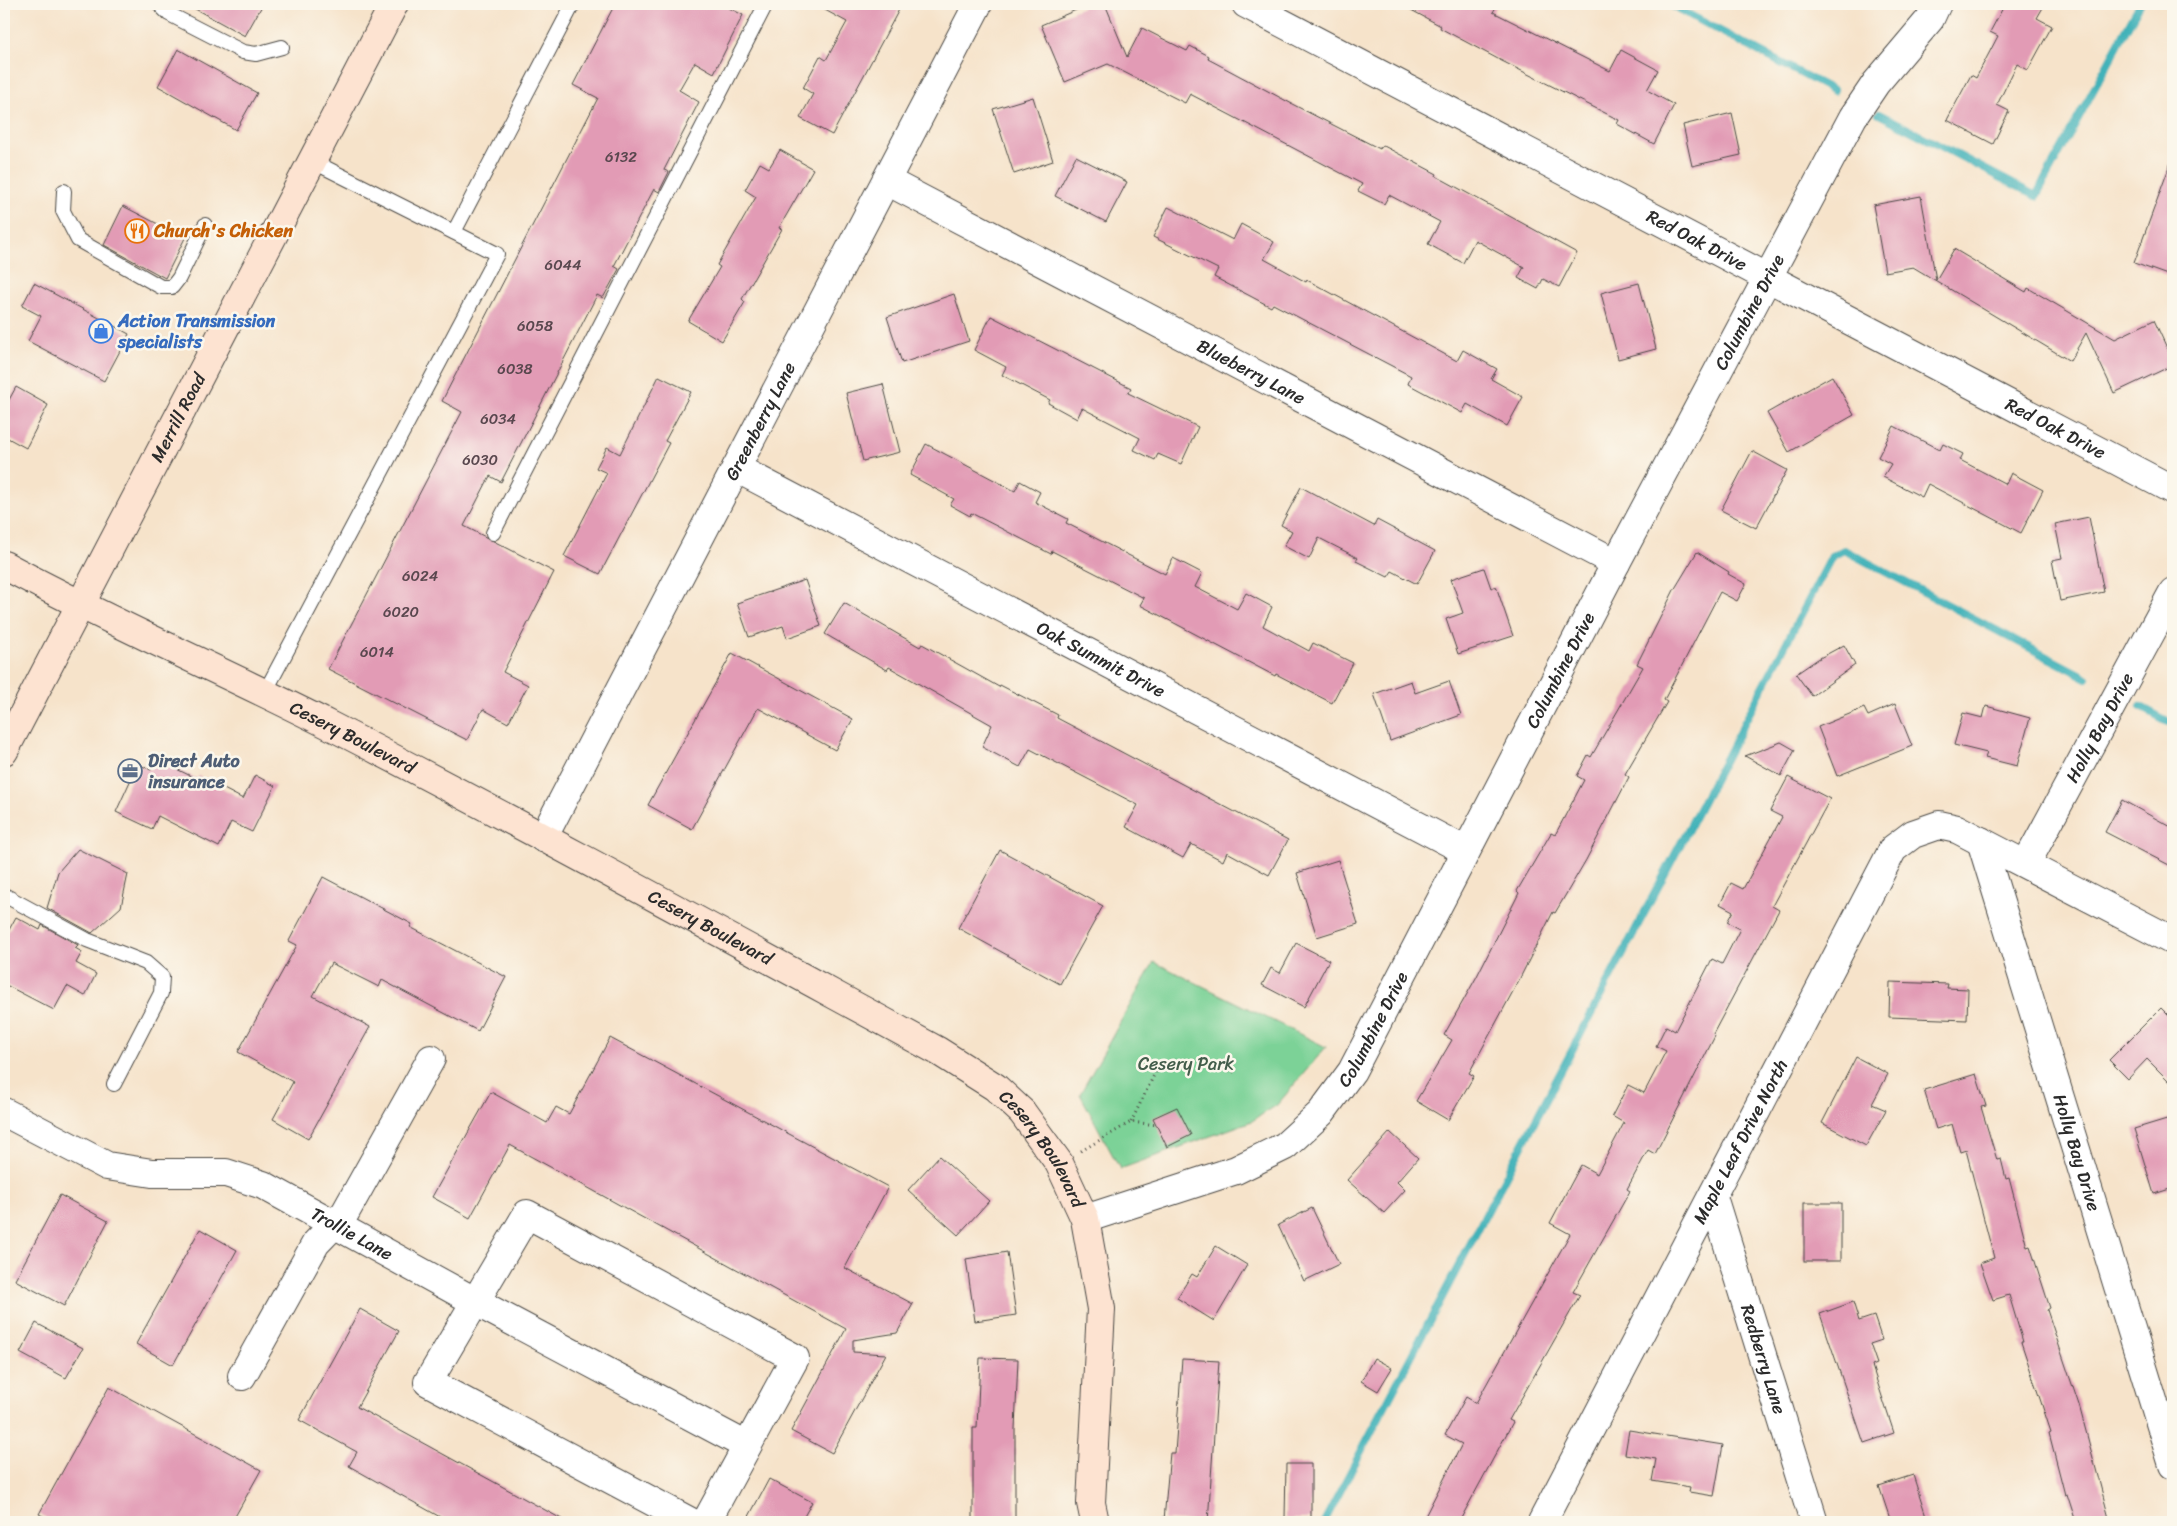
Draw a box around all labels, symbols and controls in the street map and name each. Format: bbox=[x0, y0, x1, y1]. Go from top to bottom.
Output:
house number: 6132 bbox=[605, 144, 637, 170]
street label: Red Oak Drive bbox=[1641, 201, 1753, 280]
place label: Church's Chicken bbox=[153, 215, 293, 247]
restaurant icon: Church's Chicken bbox=[124, 218, 150, 244]
street label: Columbine Drive bbox=[1705, 248, 1794, 376]
house number: 6044 bbox=[545, 252, 581, 278]
place label: Action Transmission specialists bbox=[117, 305, 275, 358]
house number: 6058 bbox=[517, 313, 553, 339]
shop icon: Action Transmission specialists bbox=[88, 318, 114, 344]
street label: Blueberry Lane bbox=[1191, 330, 1311, 414]
house number: 6038 bbox=[497, 356, 533, 382]
street label: Greenberry Lane bbox=[716, 356, 805, 486]
street label: Merrill Road bbox=[141, 366, 215, 468]
street label: Red Oak Drive bbox=[1999, 389, 2112, 468]
house number: 6034 bbox=[480, 406, 516, 432]
house number: 6030 bbox=[462, 447, 498, 473]
house number: 6024 bbox=[402, 563, 438, 589]
house number: 6020 bbox=[383, 599, 419, 625]
street label: Columbine Drive bbox=[1517, 606, 1604, 734]
street label: Oak Summit Drive bbox=[1031, 612, 1171, 707]
house number: 6014 bbox=[360, 639, 394, 665]
street label: Holly Bay Drive bbox=[2057, 667, 2143, 789]
street label: Cesery Boulevard bbox=[284, 692, 423, 784]
place label: Direct Auto insurance bbox=[148, 745, 241, 798]
office icon: Direct Auto insurance bbox=[117, 758, 143, 784]
street label: Cesery Boulevard bbox=[642, 880, 780, 975]
street label: Columbine Drive bbox=[1329, 965, 1417, 1094]
park label: Cesery Park bbox=[1138, 1048, 1235, 1080]
street label: Maple Leaf Drive North bbox=[1684, 1053, 1797, 1230]
street label: Cesery Boulevard bbox=[991, 1082, 1094, 1214]
street label: Holly Bay Drive bbox=[2044, 1090, 2110, 1215]
street label: Trollie Lane bbox=[305, 1198, 399, 1269]
street label: Redberry Lane bbox=[1731, 1300, 1796, 1418]

